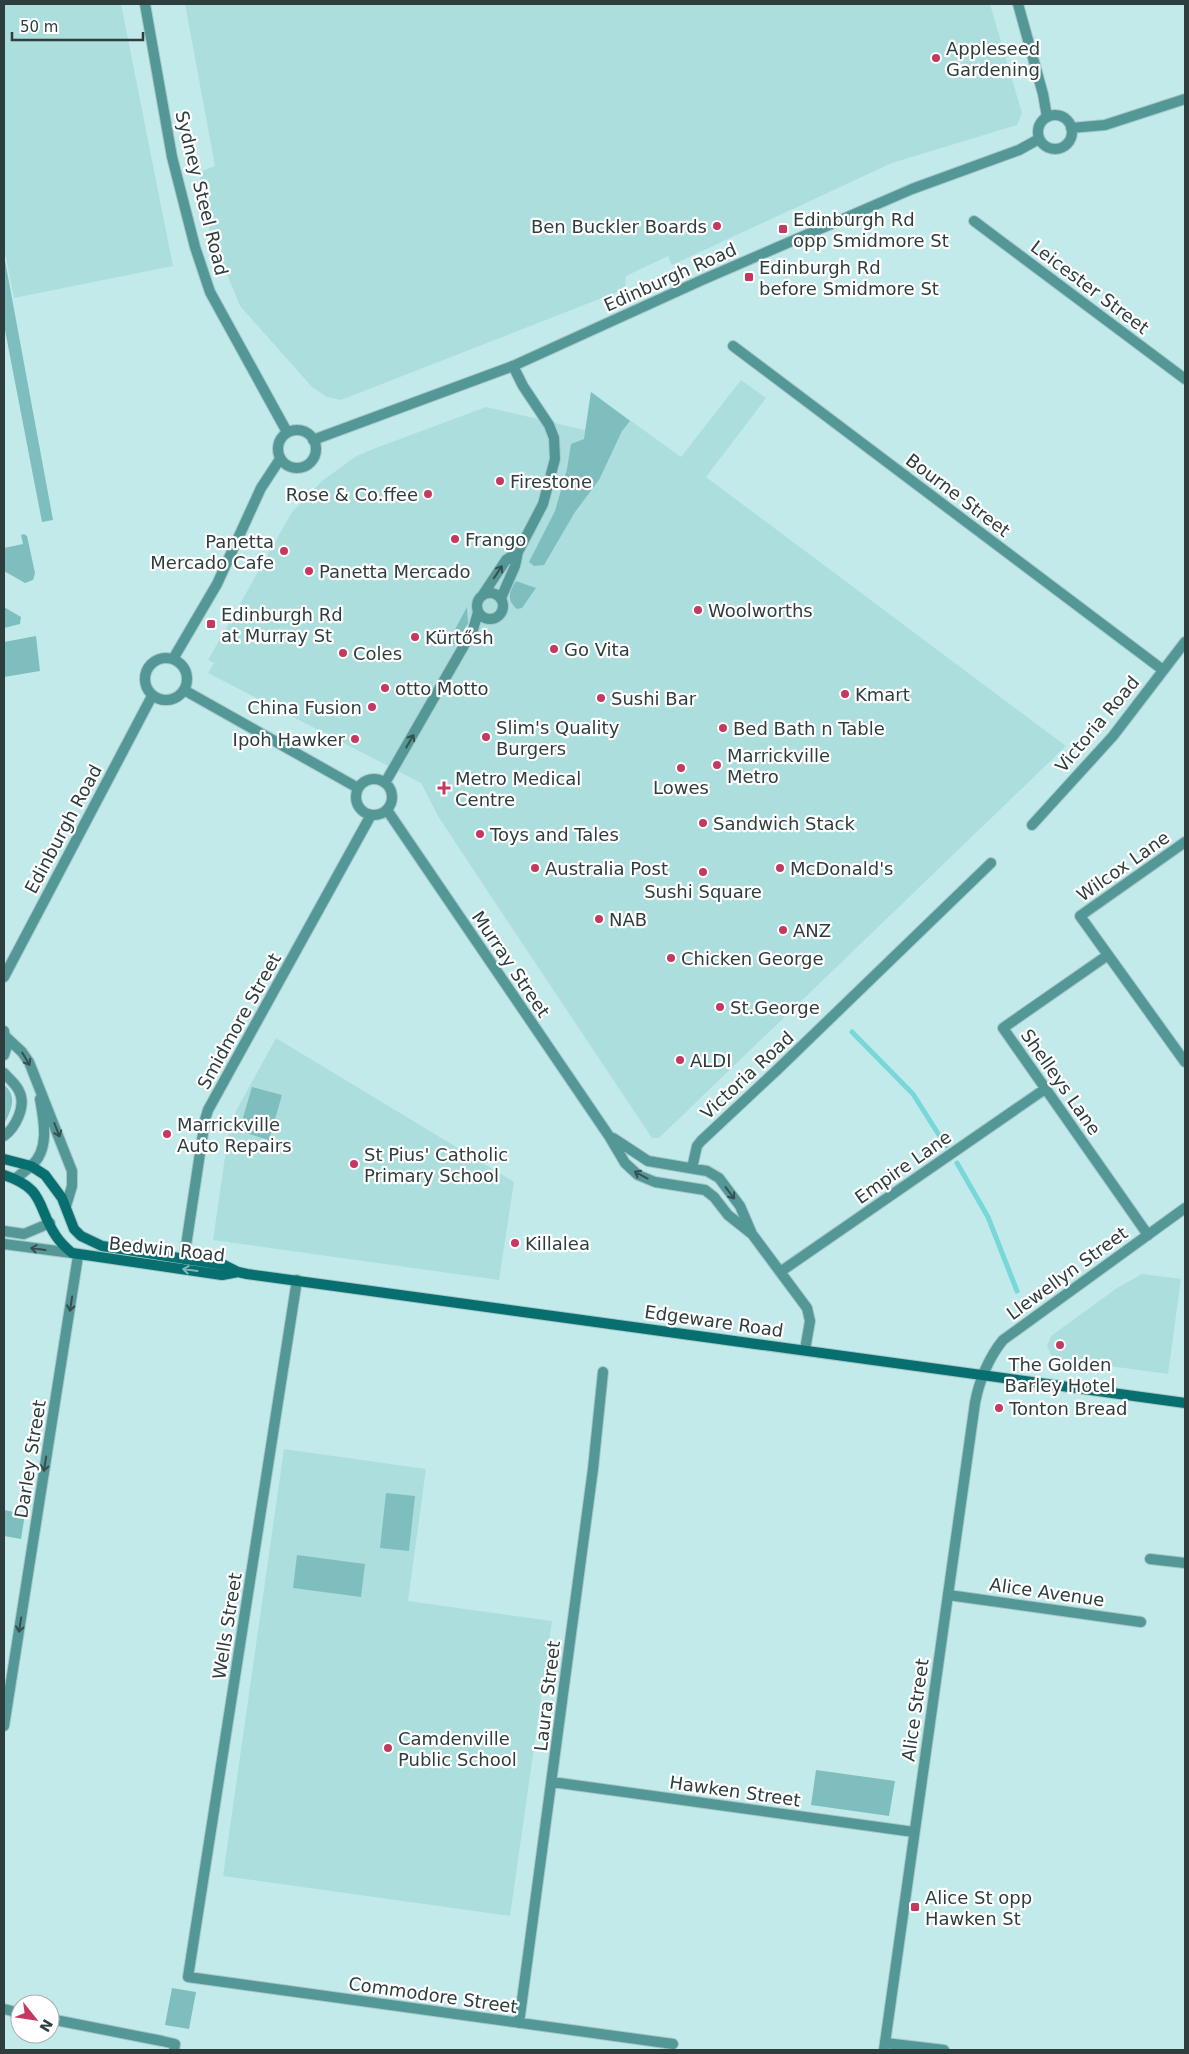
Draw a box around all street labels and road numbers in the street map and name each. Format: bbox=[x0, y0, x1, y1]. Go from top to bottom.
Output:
street label: Sydney Steel Road bbox=[171, 109, 233, 277]
street label: Leicester Street bbox=[1027, 236, 1153, 338]
street label: Edinburgh Road bbox=[600, 238, 740, 316]
street label: Bourne Street bbox=[902, 449, 1014, 541]
street label: Victoria Road bbox=[1051, 672, 1143, 776]
street label: Edinburgh Road bbox=[20, 761, 106, 897]
street label: Wilcox Lane bbox=[1073, 827, 1173, 905]
street label: Murray Street bbox=[468, 907, 554, 1021]
street label: Smidmore Street bbox=[193, 949, 285, 1093]
street label: Shelleys Lane bbox=[1017, 1025, 1105, 1139]
street label: Victoria Road bbox=[696, 1027, 798, 1123]
street label: Empire Lane bbox=[851, 1126, 955, 1208]
street label: Llewellyn Street bbox=[1002, 1222, 1132, 1324]
street label: Bedwin Road bbox=[108, 1232, 226, 1266]
street label: Edgeware Road bbox=[643, 1301, 785, 1341]
street label: Darley Street bbox=[10, 1398, 50, 1520]
street label: Wells Street bbox=[208, 1571, 246, 1681]
street label: Alice Avenue bbox=[988, 1574, 1106, 1610]
street label: Laura Street bbox=[530, 1639, 564, 1753]
street label: Alice Street bbox=[897, 1657, 933, 1763]
street label: Hawken Street bbox=[668, 1771, 802, 1811]
street label: Commodore Street bbox=[347, 1973, 519, 2017]

